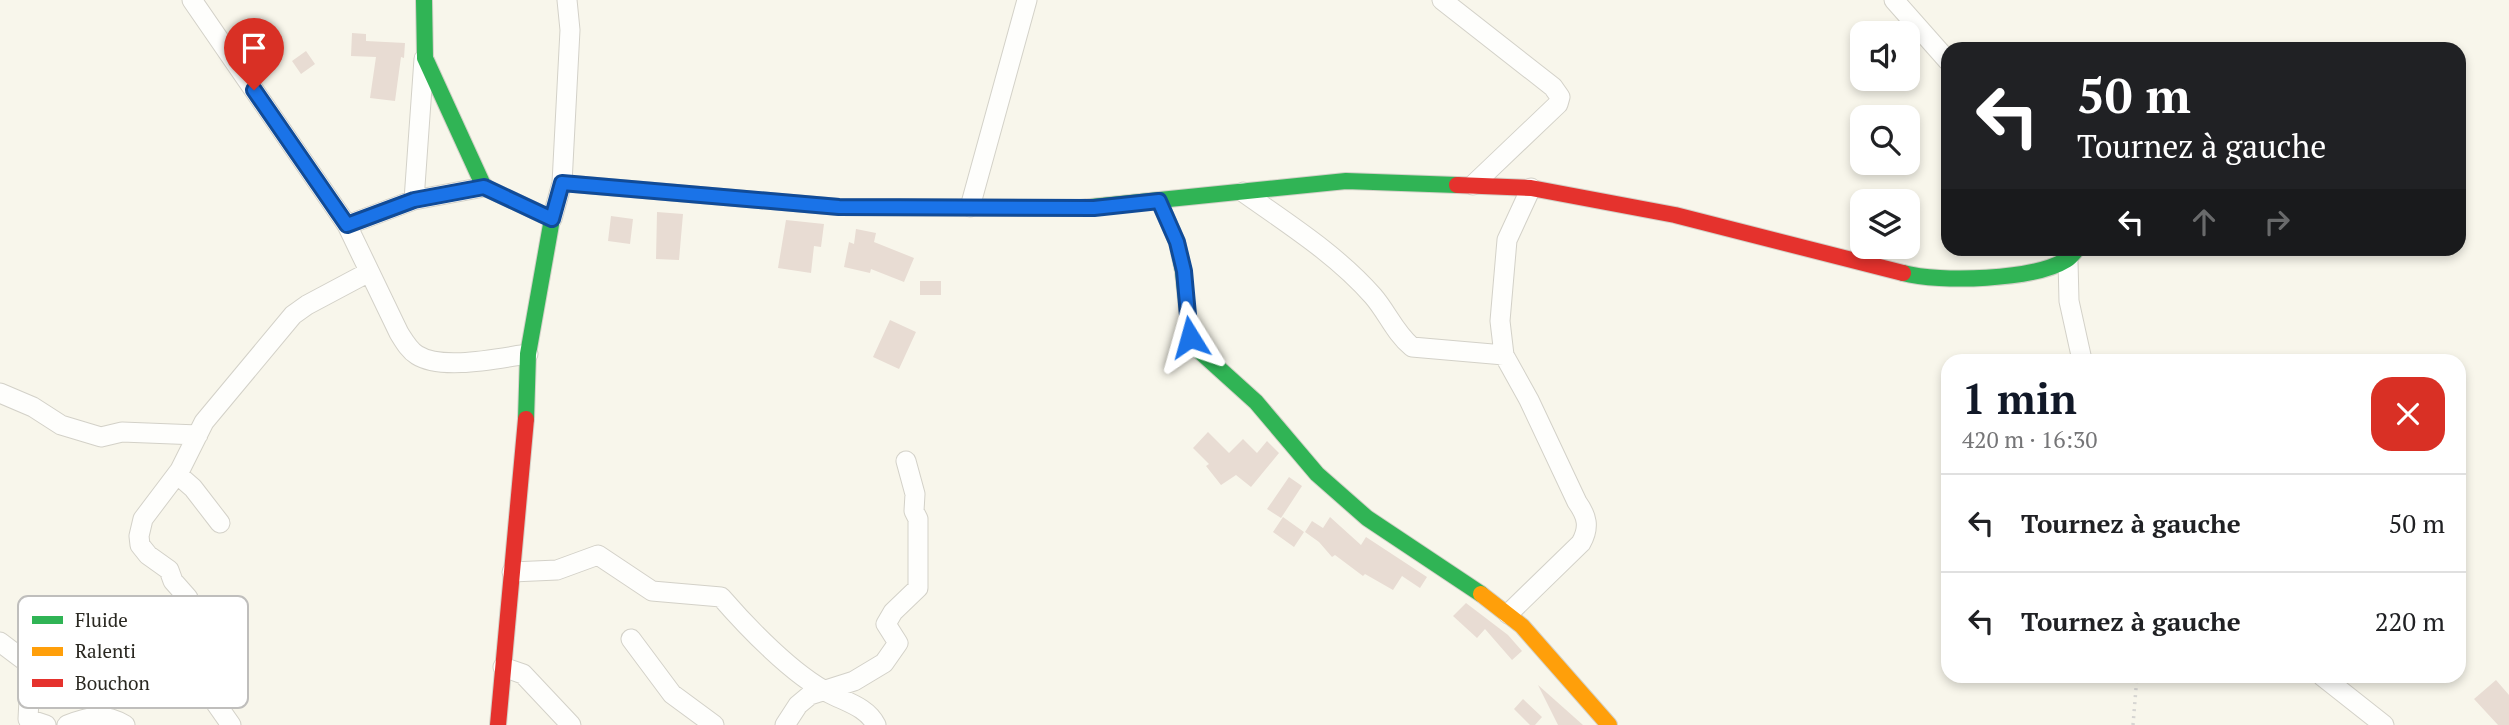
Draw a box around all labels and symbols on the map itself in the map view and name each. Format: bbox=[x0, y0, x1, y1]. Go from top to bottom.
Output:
pin bbox=[224, 18, 284, 90]
position arrow bbox=[1153, 300, 1227, 374]
legend bbox=[18, 596, 248, 708]
text: Fluide bbox=[75, 607, 128, 632]
text: Ralenti bbox=[75, 638, 136, 663]
text: Bouchon bbox=[75, 670, 150, 695]

